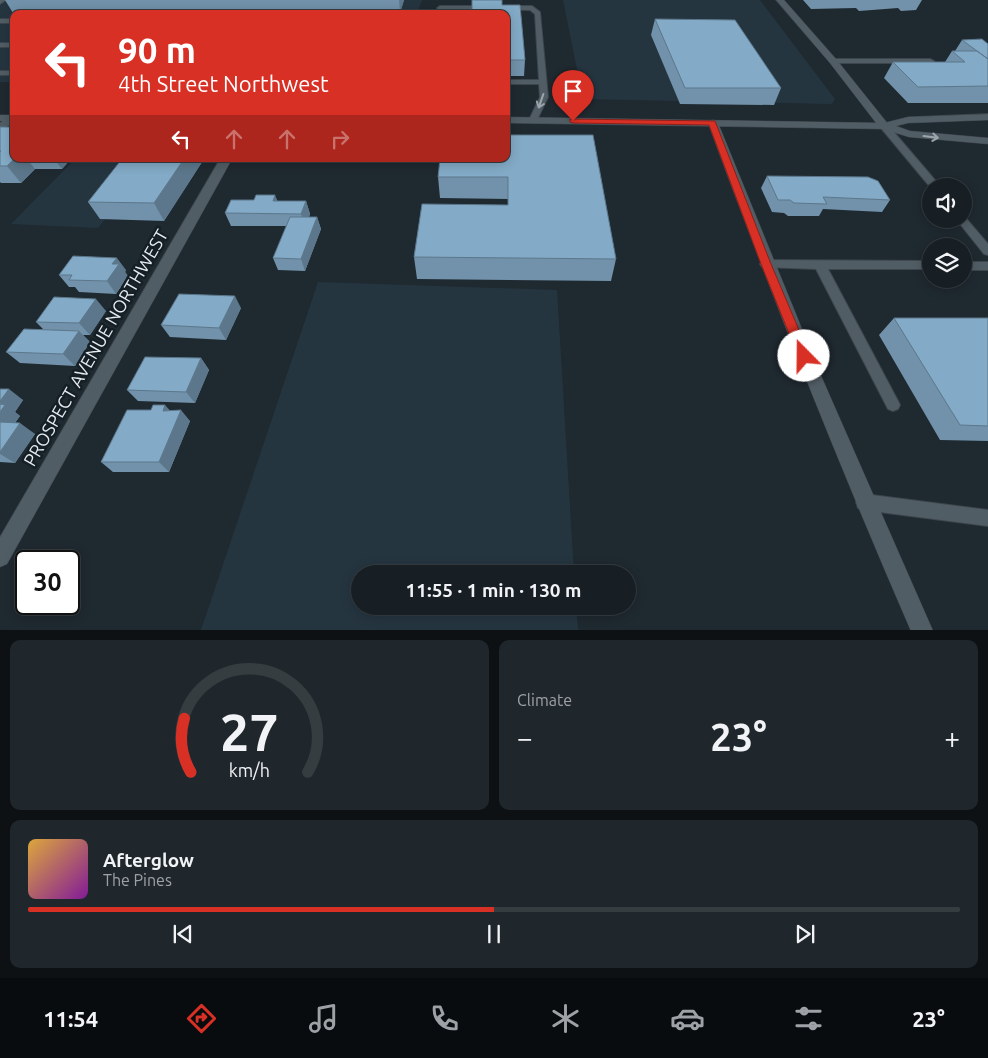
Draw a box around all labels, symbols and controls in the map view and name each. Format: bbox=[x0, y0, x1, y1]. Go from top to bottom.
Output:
icon: left bbox=[35, 30, 100, 95]
text: 90 m bbox=[118, 30, 196, 70]
pin bbox=[552, 70, 594, 121]
text: 4th Street Northwest bbox=[118, 71, 329, 96]
icon: arrive bbox=[559, 77, 587, 105]
one-way arrow bbox=[536, 93, 545, 108]
icon: left bbox=[167, 125, 195, 153]
icon: ahead bbox=[220, 125, 248, 153]
icon: ahead bbox=[273, 125, 301, 153]
icon: right bbox=[326, 125, 354, 153]
one-way arrow bbox=[923, 132, 939, 142]
map controls bbox=[922, 178, 972, 288]
button: sound bbox=[922, 178, 972, 228]
street label: PROSPECT AVENUE NORTHWEST bbox=[19, 226, 171, 469]
button: layers bbox=[922, 238, 972, 288]
position arrow bbox=[777, 329, 829, 381]
speed limit sign: 30 bbox=[15, 550, 80, 615]
text: 11:55 · 1 min · 130 m bbox=[406, 579, 581, 601]
text: Climate bbox=[517, 691, 572, 709]
text: 27 bbox=[220, 703, 279, 761]
text: 23° bbox=[710, 716, 767, 758]
text: − bbox=[517, 722, 533, 753]
text: + bbox=[944, 722, 960, 753]
text: km/h bbox=[229, 760, 270, 780]
text: Afterglow bbox=[103, 849, 194, 871]
text: The Pines bbox=[103, 871, 172, 889]
icon: previous bbox=[169, 920, 197, 948]
icon: pause bbox=[480, 920, 508, 948]
icon: next bbox=[791, 920, 819, 948]
icon: directions bbox=[184, 1001, 219, 1036]
icon: music bbox=[306, 1001, 341, 1036]
icon: phone bbox=[427, 1001, 462, 1036]
icon: climate bbox=[548, 1001, 583, 1036]
icon: car bbox=[670, 1001, 705, 1036]
icon: filters bbox=[791, 1001, 826, 1036]
text: 11:54 bbox=[43, 1006, 98, 1031]
text: 23° bbox=[912, 1006, 945, 1031]

